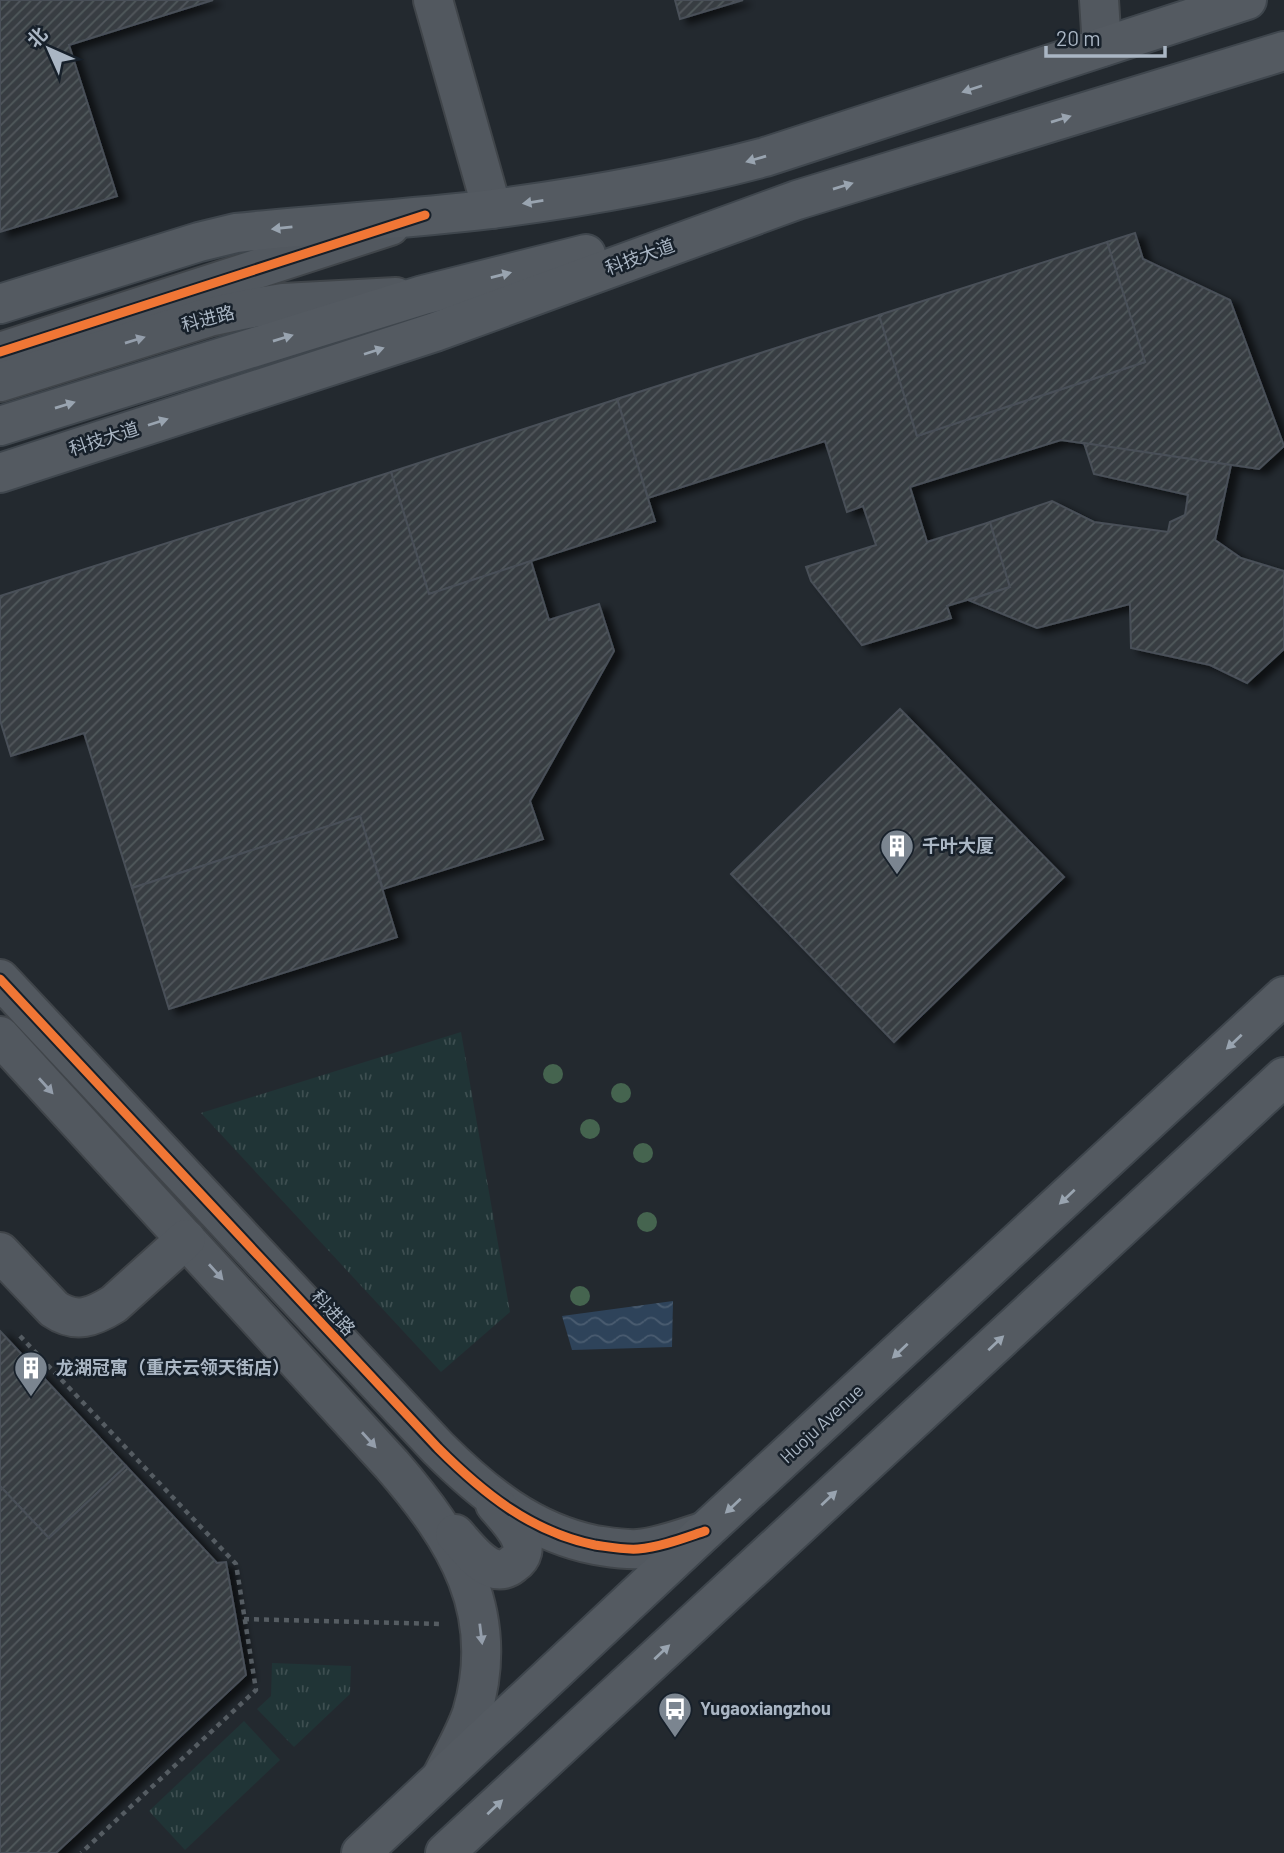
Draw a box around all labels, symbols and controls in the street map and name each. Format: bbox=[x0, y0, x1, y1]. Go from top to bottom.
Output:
north arrow bbox=[14, 14, 84, 84]
scale bar bbox=[1046, 14, 1165, 58]
text: 北 bbox=[22, 22, 51, 51]
text: 20 m bbox=[1056, 25, 1101, 50]
one-way arrow bbox=[962, 84, 983, 95]
one-way arrow bbox=[1050, 114, 1071, 124]
one-way arrow bbox=[745, 154, 767, 165]
one-way arrow bbox=[833, 180, 854, 191]
one-way arrow bbox=[522, 197, 544, 208]
one-way arrow bbox=[271, 223, 293, 234]
street label: 科技大道 bbox=[602, 233, 677, 279]
one-way arrow bbox=[490, 269, 512, 280]
street label: 科进路 bbox=[179, 300, 237, 336]
one-way arrow bbox=[272, 333, 293, 343]
one-way arrow bbox=[125, 334, 146, 344]
one-way arrow bbox=[364, 346, 385, 356]
one-way arrow bbox=[55, 400, 76, 410]
street label: 科技大道 bbox=[66, 416, 141, 460]
one-way arrow bbox=[148, 416, 169, 426]
building icon: 千叶大厦 bbox=[878, 827, 916, 876]
place label: 千叶大厦 bbox=[922, 834, 994, 856]
one-way arrow bbox=[1226, 1034, 1243, 1050]
one-way arrow bbox=[38, 1077, 54, 1095]
one-way arrow bbox=[1058, 1189, 1076, 1205]
one-way arrow bbox=[208, 1263, 224, 1281]
street label: 科进路 bbox=[307, 1285, 360, 1340]
one-way arrow bbox=[987, 1335, 1005, 1351]
one-way arrow bbox=[892, 1343, 909, 1359]
building icon: 龙湖冠寓（重庆云领天街店） bbox=[12, 1349, 50, 1398]
place label: 龙湖冠寓（重庆云领天街店） bbox=[56, 1356, 290, 1378]
street label: Huoju Avenue bbox=[775, 1379, 868, 1467]
one-way arrow bbox=[361, 1431, 377, 1448]
one-way arrow bbox=[820, 1490, 837, 1506]
one-way arrow bbox=[725, 1497, 742, 1513]
one-way arrow bbox=[475, 1623, 486, 1645]
one-way arrow bbox=[653, 1644, 671, 1660]
bus stop icon: Yugaoxiangzhou bbox=[656, 1690, 694, 1739]
place label: Yugaoxiangzhou bbox=[700, 1697, 831, 1719]
one-way arrow bbox=[486, 1799, 503, 1815]

